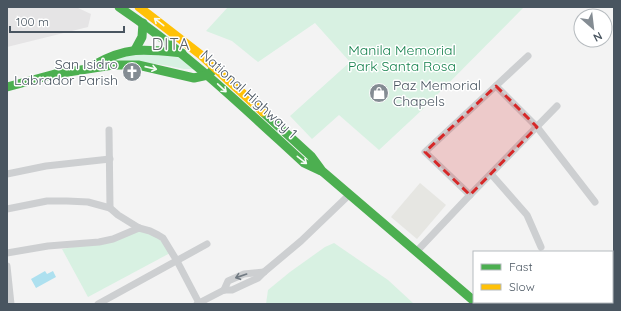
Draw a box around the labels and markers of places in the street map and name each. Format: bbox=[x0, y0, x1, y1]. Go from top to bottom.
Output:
place label: San Isidro Labrador Parish bbox=[14, 55, 118, 89]
church icon: San Isidro Labrador Parish bbox=[121, 61, 143, 83]
place label: Paz Memorial Chapels bbox=[393, 76, 481, 110]
shop icon: Paz Memorial Chapels bbox=[368, 82, 390, 104]

